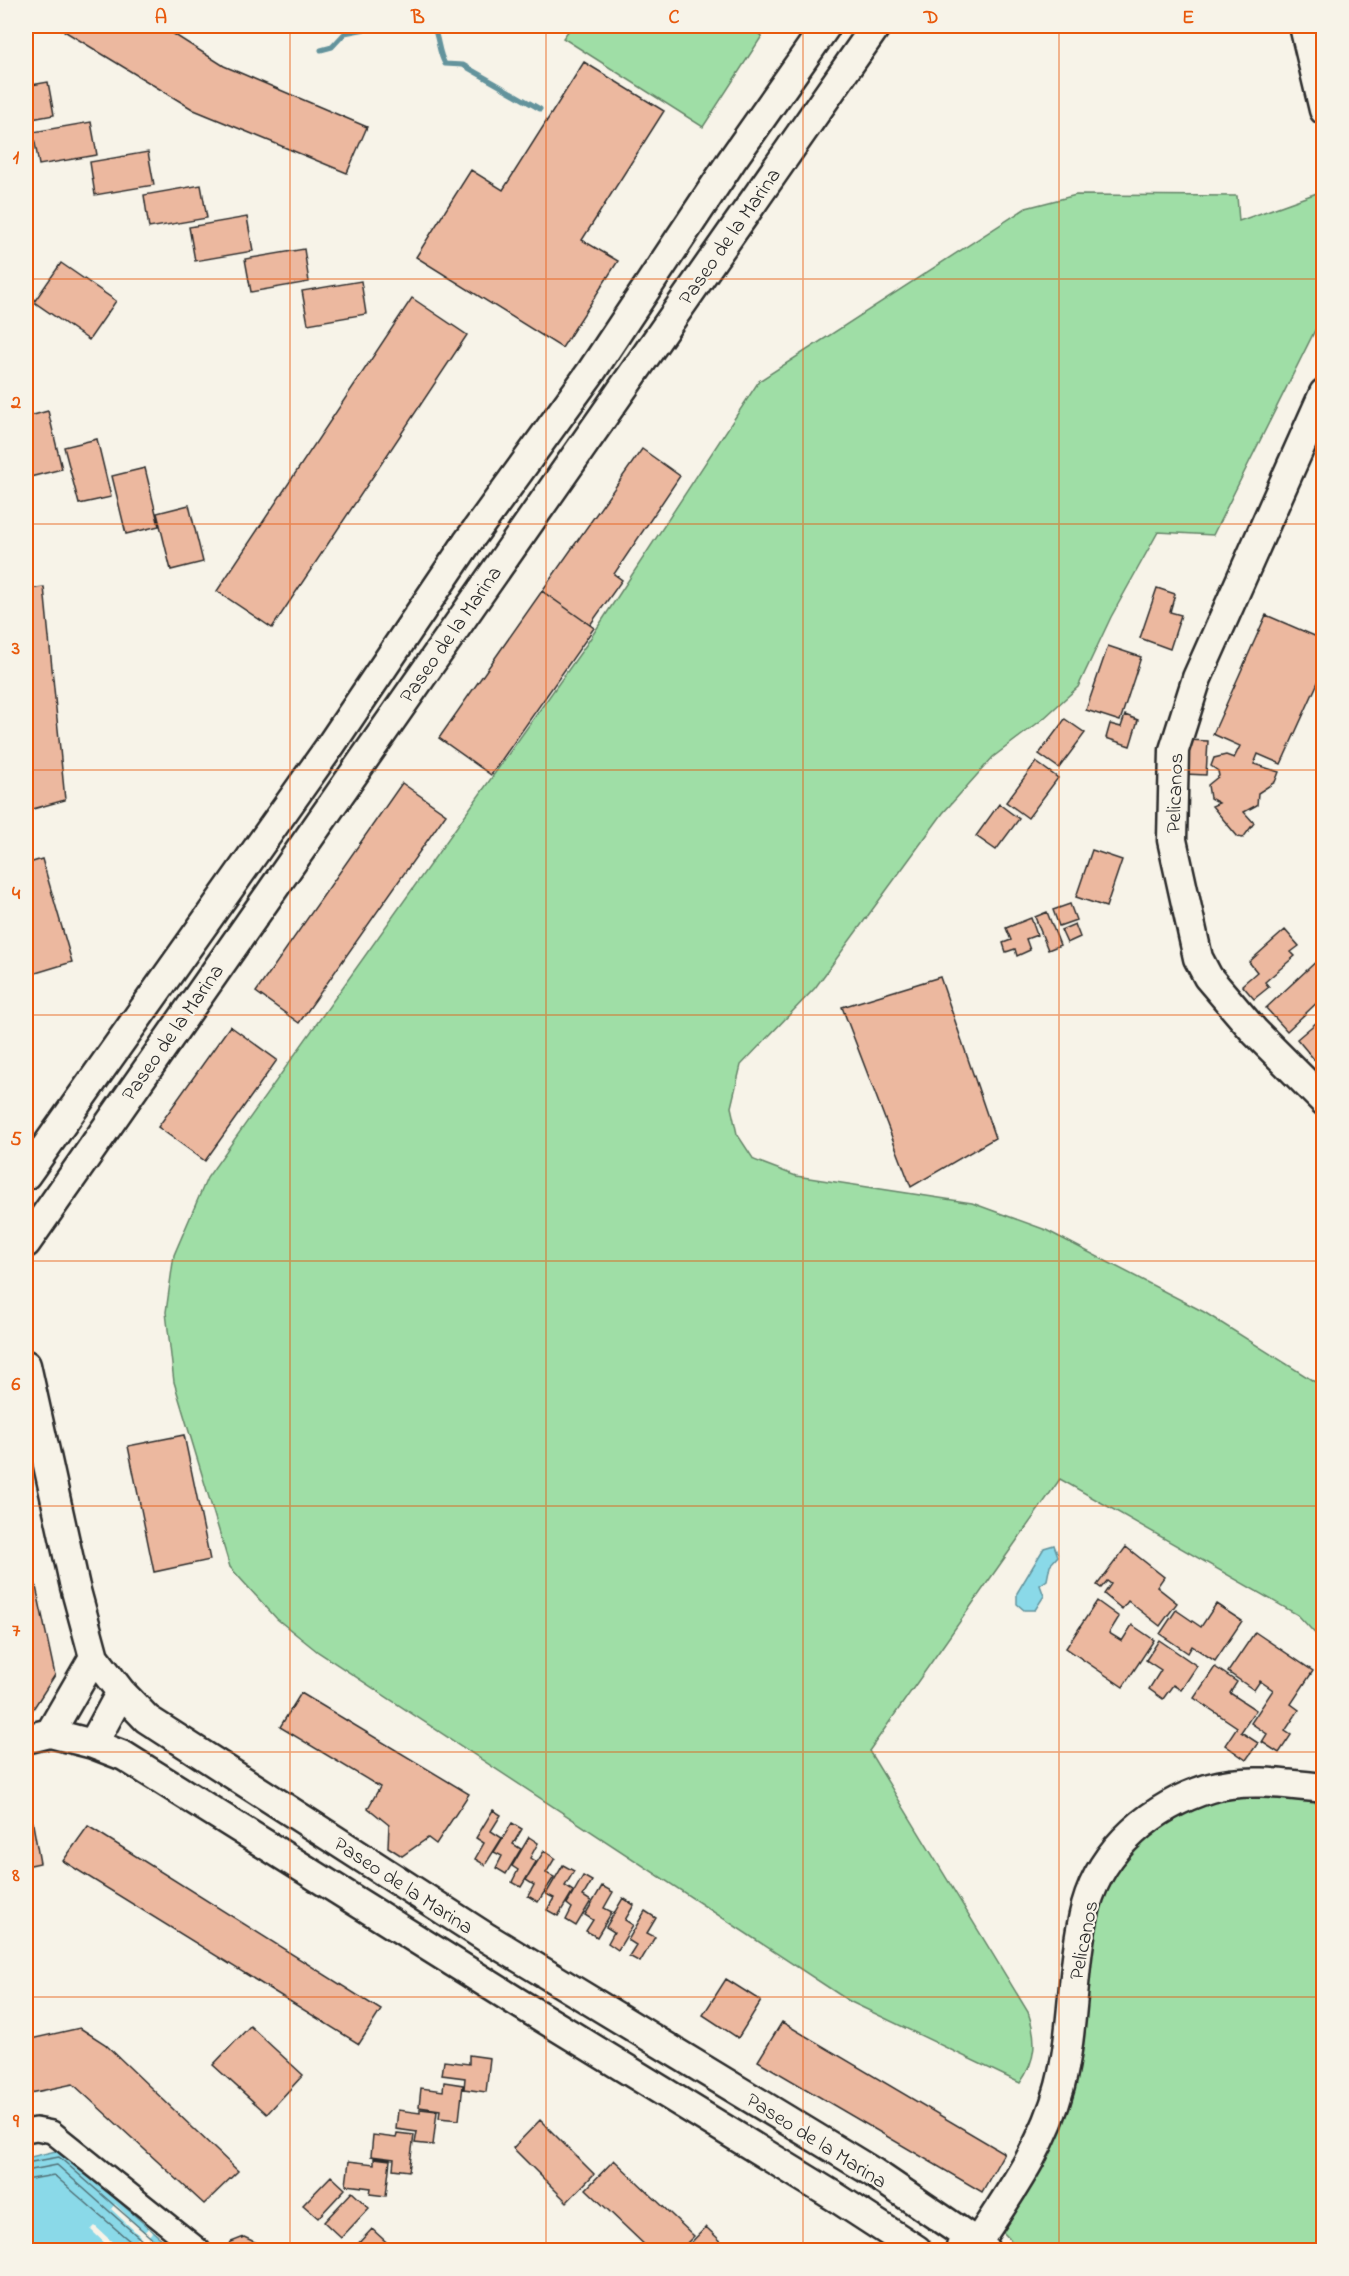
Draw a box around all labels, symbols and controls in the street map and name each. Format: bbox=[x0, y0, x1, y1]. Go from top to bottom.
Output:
text: A bbox=[155, 4, 167, 33]
text: B bbox=[410, 4, 425, 33]
text: C bbox=[669, 4, 680, 33]
text: D bbox=[923, 4, 938, 33]
text: E bbox=[1182, 4, 1194, 33]
text: 1 bbox=[13, 144, 20, 173]
street label: Paseo de la Marina bbox=[672, 163, 789, 312]
text: 2 bbox=[10, 389, 21, 418]
street label: Paseo de la Marina bbox=[393, 561, 510, 710]
text: 3 bbox=[11, 635, 20, 664]
street label: Pelicanos bbox=[1160, 752, 1192, 834]
text: 4 bbox=[12, 880, 21, 909]
street label: Paseo de la Marina bbox=[115, 959, 232, 1108]
text: 5 bbox=[10, 1126, 22, 1155]
text: 6 bbox=[12, 1371, 21, 1400]
text: 7 bbox=[12, 1617, 21, 1646]
street label: Paseo de la Marina bbox=[327, 1830, 479, 1943]
text: 8 bbox=[11, 1862, 20, 1891]
street label: Pelicanos bbox=[1063, 1898, 1107, 1983]
street label: Paseo de la Marina bbox=[740, 2086, 892, 2197]
text: 9 bbox=[12, 2108, 20, 2137]

